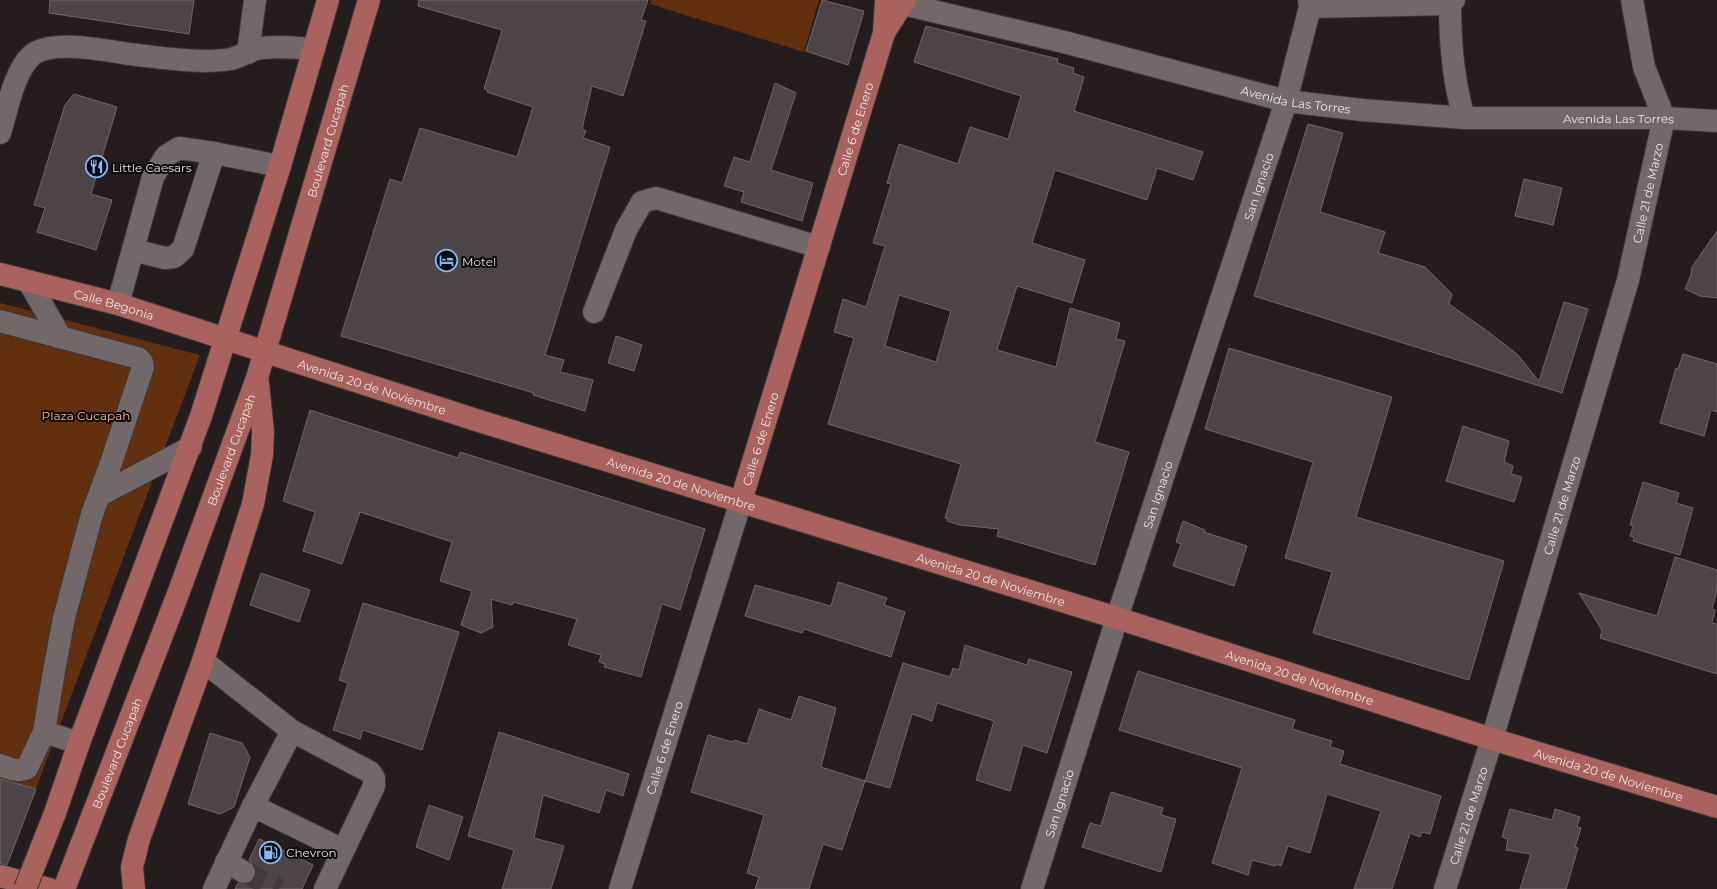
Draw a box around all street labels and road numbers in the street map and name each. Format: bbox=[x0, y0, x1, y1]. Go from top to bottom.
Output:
street label: Calle 6 de Enero bbox=[833, 80, 876, 178]
street label: Boulevard Cucapah bbox=[303, 82, 351, 199]
street label: Avenida Las Torres bbox=[1239, 82, 1352, 116]
street label: Avenida Las Torres bbox=[1563, 110, 1675, 126]
street label: Calle 21 de Marzo bbox=[1629, 142, 1666, 245]
street label: San Ignacio bbox=[1240, 151, 1276, 222]
street label: Calle Begonia bbox=[72, 286, 156, 323]
street label: Avenida 20 de Noviembre bbox=[296, 355, 448, 417]
street label: Calle 6 de Enero bbox=[739, 390, 781, 487]
street label: Boulevard Cucapah bbox=[204, 392, 258, 508]
street label: Avenida 20 de Noviembre bbox=[605, 453, 758, 513]
street label: Calle 21 de Marzo bbox=[1540, 454, 1583, 556]
street label: San Ignacio bbox=[1139, 459, 1175, 530]
street label: Avenida 20 de Noviembre bbox=[915, 549, 1067, 609]
street label: Avenida 20 de Noviembre bbox=[1224, 646, 1376, 708]
street label: Boulevard Cucapah bbox=[88, 695, 145, 811]
street label: Calle 6 de Enero bbox=[642, 699, 686, 796]
street label: Avenida 20 de Noviembre bbox=[1532, 745, 1685, 804]
street label: Calle 21 de Marzo bbox=[1446, 765, 1490, 867]
street label: San Ignacio bbox=[1041, 767, 1077, 839]

